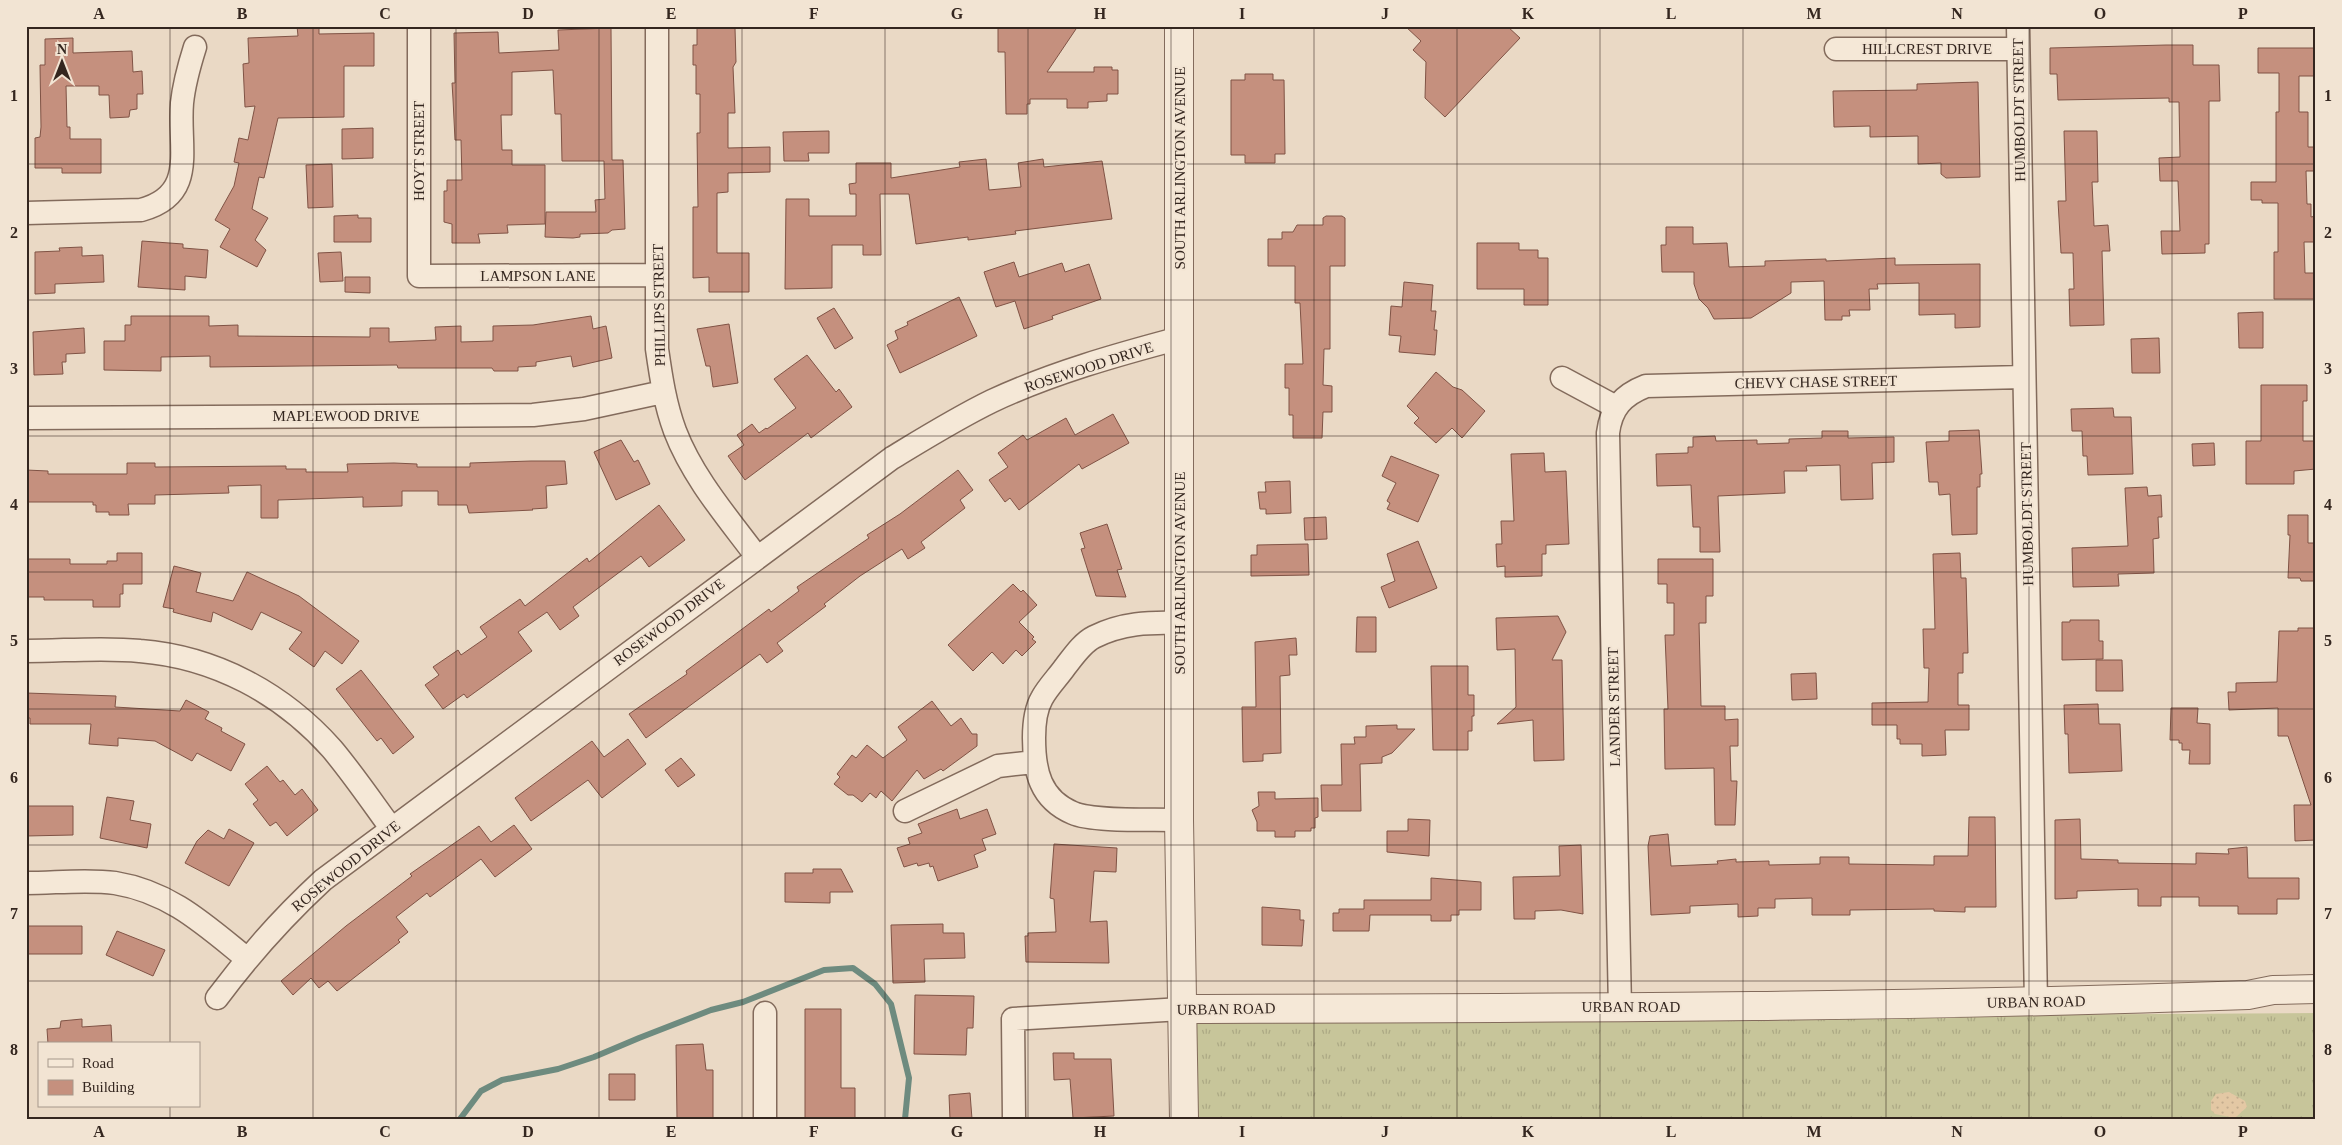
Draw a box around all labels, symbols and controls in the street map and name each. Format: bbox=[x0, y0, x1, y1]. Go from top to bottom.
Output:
text: A bbox=[93, 5, 105, 22]
text: B bbox=[237, 5, 248, 22]
text: C bbox=[379, 5, 391, 22]
text: D bbox=[522, 5, 534, 22]
text: E bbox=[666, 5, 676, 22]
text: F bbox=[809, 5, 819, 22]
text: G bbox=[951, 5, 964, 22]
text: H bbox=[1094, 5, 1107, 22]
text: I bbox=[1239, 5, 1245, 22]
text: J bbox=[1381, 5, 1389, 22]
text: K bbox=[1522, 5, 1535, 22]
text: L bbox=[1666, 5, 1676, 22]
text: M bbox=[1806, 5, 1822, 22]
text: N bbox=[1951, 5, 1963, 22]
text: O bbox=[2094, 5, 2106, 22]
text: P bbox=[2238, 5, 2248, 22]
north arrow bbox=[38, 38, 88, 88]
street label: HUMBOLDT STREET bbox=[2010, 38, 2028, 182]
street label: HILLCREST DRIVE bbox=[1862, 41, 1992, 57]
text: N bbox=[57, 42, 67, 57]
street label: SOUTH ARLINGTON AVENUE bbox=[1172, 67, 1188, 269]
text: 1 bbox=[10, 87, 18, 104]
text: 1 bbox=[2324, 87, 2332, 104]
street label: HOYT STREET bbox=[411, 101, 427, 201]
text: 2 bbox=[10, 224, 18, 241]
text: 2 bbox=[2324, 224, 2332, 241]
street label: PHILLIPS STREET bbox=[650, 243, 668, 367]
street label: LAMPSON LANE bbox=[480, 268, 596, 284]
street label: ROSEWOOD DRIVE bbox=[1023, 339, 1155, 395]
text: 3 bbox=[10, 360, 18, 377]
text: 3 bbox=[2324, 360, 2332, 377]
street label: CHEVY CHASE STREET bbox=[1734, 373, 1898, 391]
street label: MAPLEWOOD DRIVE bbox=[272, 408, 420, 424]
street label: HUMBOLDT STREET bbox=[2018, 442, 2036, 586]
street label: SOUTH ARLINGTON AVENUE bbox=[1172, 472, 1188, 674]
text: 4 bbox=[10, 496, 18, 513]
text: 4 bbox=[2324, 496, 2332, 513]
street label: ROSEWOOD DRIVE bbox=[610, 575, 728, 669]
text: 5 bbox=[10, 632, 18, 649]
text: 5 bbox=[2324, 632, 2332, 649]
street label: LANDER STREET bbox=[1605, 647, 1623, 767]
text: 6 bbox=[10, 769, 18, 786]
text: 6 bbox=[2324, 769, 2332, 786]
street label: ROSEWOOD DRIVE bbox=[289, 817, 403, 915]
text: 7 bbox=[10, 905, 18, 922]
text: 7 bbox=[2324, 905, 2332, 922]
street label: URBAN ROAD bbox=[1986, 993, 2086, 1011]
street label: URBAN ROAD bbox=[1582, 999, 1681, 1015]
street label: URBAN ROAD bbox=[1176, 1000, 1276, 1018]
text: 8 bbox=[10, 1041, 18, 1058]
text: 8 bbox=[2324, 1041, 2332, 1058]
legend bbox=[38, 1042, 200, 1108]
text: Road bbox=[82, 1055, 114, 1071]
text: Building bbox=[82, 1079, 135, 1095]
text: A bbox=[93, 1123, 105, 1140]
text: B bbox=[237, 1123, 248, 1140]
text: C bbox=[379, 1123, 391, 1140]
text: D bbox=[522, 1123, 534, 1140]
text: E bbox=[666, 1123, 676, 1140]
text: F bbox=[809, 1123, 819, 1140]
text: G bbox=[951, 1123, 964, 1140]
text: H bbox=[1094, 1123, 1107, 1140]
text: I bbox=[1239, 1123, 1245, 1140]
text: J bbox=[1381, 1123, 1389, 1140]
text: K bbox=[1522, 1123, 1535, 1140]
text: L bbox=[1666, 1123, 1676, 1140]
text: M bbox=[1806, 1123, 1822, 1140]
text: N bbox=[1951, 1123, 1963, 1140]
text: O bbox=[2094, 1123, 2106, 1140]
text: P bbox=[2238, 1123, 2248, 1140]

